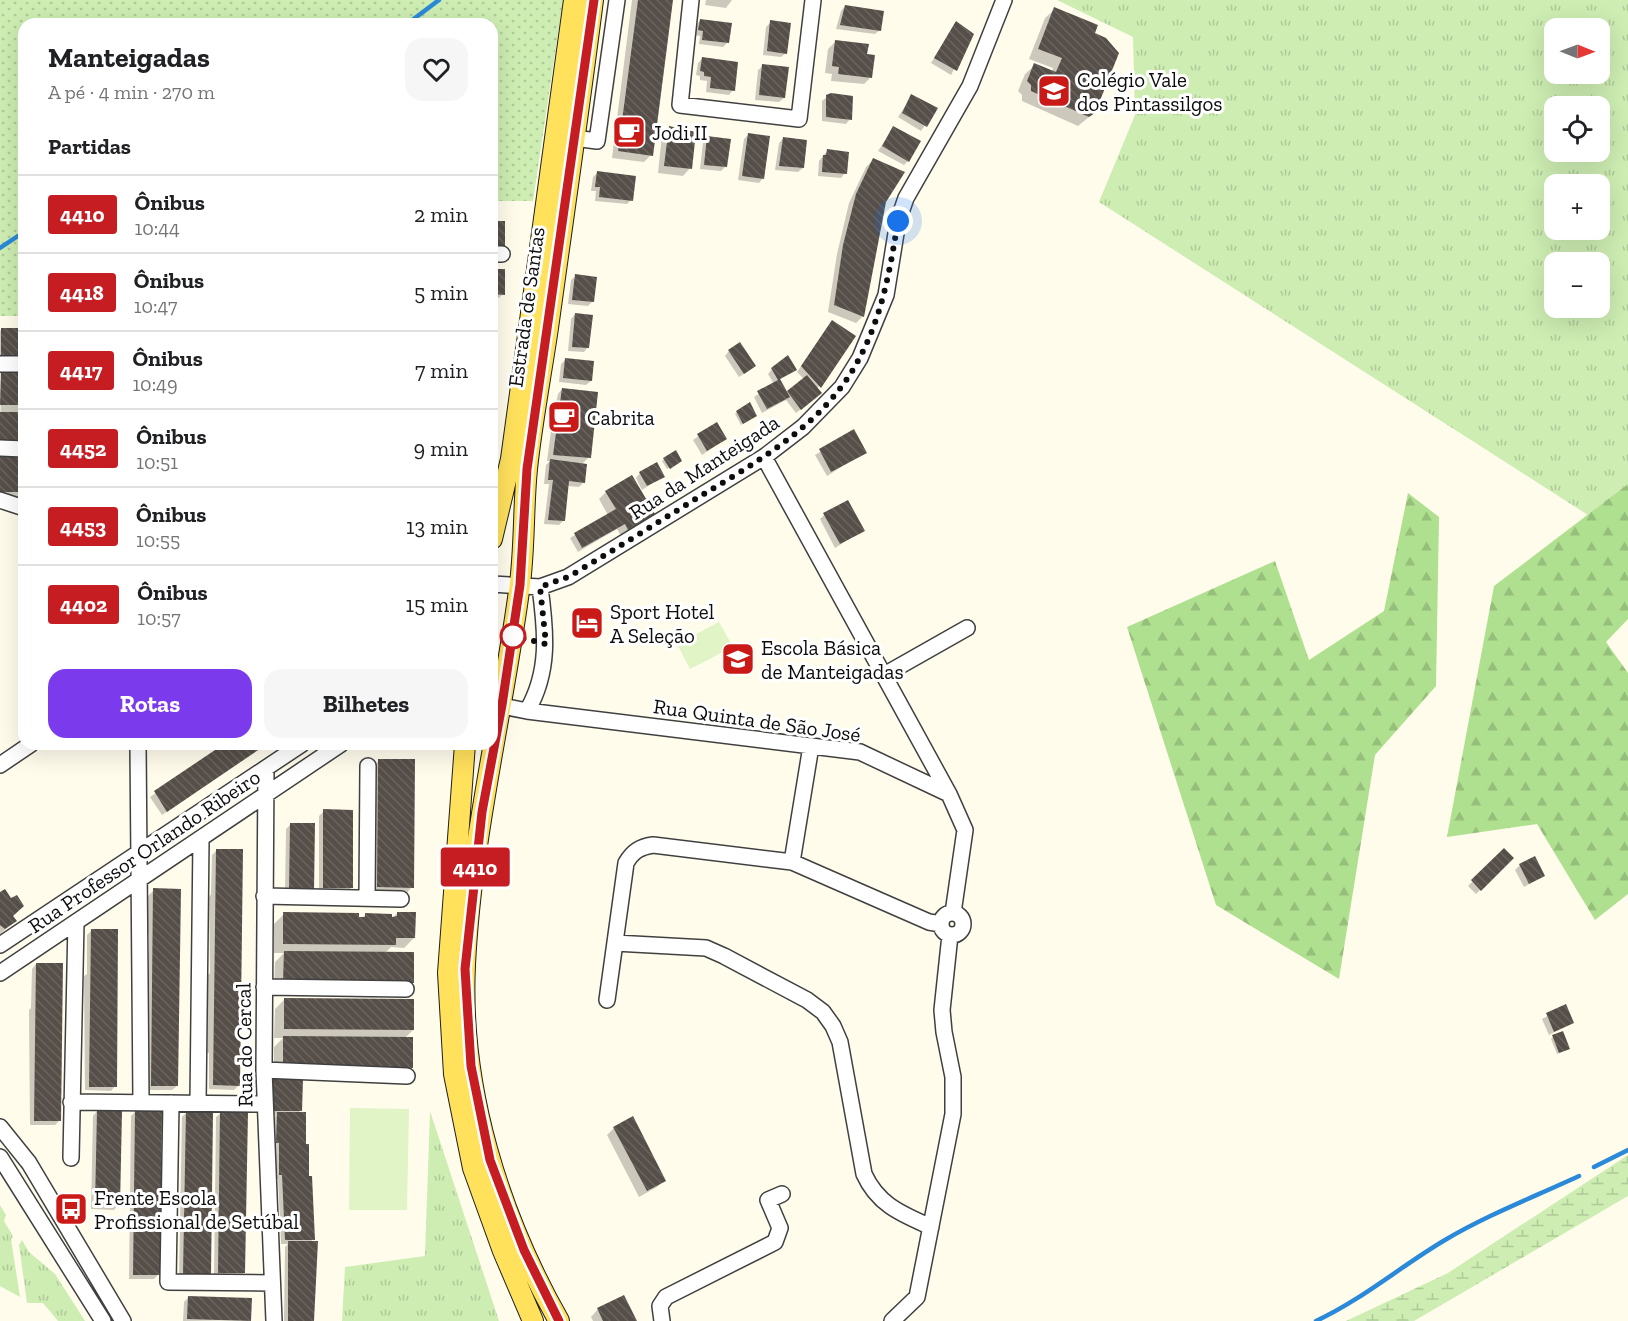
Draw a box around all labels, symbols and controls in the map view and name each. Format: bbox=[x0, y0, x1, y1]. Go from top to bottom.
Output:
north arrow bbox=[1544, 18, 1610, 84]
map controls bbox=[1544, 18, 1610, 318]
button: heart bbox=[405, 38, 468, 101]
text: Manteigadas bbox=[48, 41, 210, 74]
place label: Colégio Vale dos Pintassilgos bbox=[1077, 67, 1223, 116]
school or university icon: Colégio Vale dos Pintassilgos bbox=[1036, 73, 1072, 109]
text: A pé · 4 min · 270 m bbox=[48, 80, 215, 104]
button: locate bbox=[1544, 96, 1610, 162]
cafe icon: Jodi II bbox=[611, 114, 647, 150]
place label: Jodi II bbox=[652, 120, 708, 145]
text: Partidas bbox=[48, 133, 131, 160]
button: + bbox=[1544, 174, 1610, 240]
text: Ônibus bbox=[135, 189, 205, 216]
text: 2 min bbox=[414, 201, 468, 228]
text: 4410 bbox=[60, 202, 105, 227]
your location bbox=[883, 206, 913, 236]
text: 10:44 bbox=[135, 216, 180, 240]
street label: Estrada de Santas bbox=[502, 225, 550, 389]
button: − bbox=[1544, 252, 1610, 318]
text: Ônibus bbox=[134, 267, 204, 294]
text: 5 min bbox=[414, 279, 468, 306]
text: 4418 bbox=[60, 280, 104, 305]
text: 10:47 bbox=[134, 294, 177, 318]
text: Ônibus bbox=[132, 345, 203, 372]
text: 7 min bbox=[415, 357, 468, 384]
text: 4417 bbox=[60, 358, 102, 383]
text: 10:49 bbox=[132, 372, 178, 396]
cafe icon: Cabrita bbox=[546, 399, 582, 435]
place label: Cabrita bbox=[587, 405, 655, 430]
street label: Rua da Manteigada bbox=[624, 409, 784, 525]
text: Ônibus bbox=[136, 423, 207, 450]
text: 9 min bbox=[414, 435, 468, 462]
text: 4452 bbox=[60, 436, 106, 461]
text: 10:51 bbox=[136, 450, 178, 474]
text: Ônibus bbox=[136, 501, 206, 528]
text: 13 min bbox=[406, 513, 468, 540]
text: 4453 bbox=[60, 514, 106, 539]
text: 10:55 bbox=[136, 528, 180, 552]
text: Ônibus bbox=[137, 579, 208, 606]
text: 15 min bbox=[406, 591, 468, 618]
text: 4402 bbox=[60, 592, 107, 617]
place label: Sport Hotel A Seleção bbox=[610, 599, 715, 648]
hotel icon: Sport Hotel A Seleção bbox=[569, 605, 605, 641]
text: 10:57 bbox=[137, 606, 181, 630]
unlabelled marker bbox=[500, 623, 526, 649]
place label: Escola Básica de Manteigadas bbox=[761, 635, 904, 684]
school or university icon: Escola Básica de Manteigadas bbox=[720, 641, 756, 677]
button: Rotas bbox=[48, 669, 252, 738]
button: Bilhetes bbox=[264, 669, 468, 738]
street label: Rua Quinta de São José bbox=[652, 693, 862, 747]
street label: Rua Professor Orlando Ribeiro bbox=[23, 764, 265, 938]
line badge: 4410 bbox=[433, 848, 517, 886]
text: 4410 bbox=[453, 855, 497, 880]
street label: Rua do Cercal bbox=[230, 982, 258, 1107]
place label: Frente Escola Profissional de Setúbal bbox=[94, 1185, 299, 1234]
bus stop icon: Frente Escola Profissional de Setúbal bbox=[53, 1191, 89, 1227]

